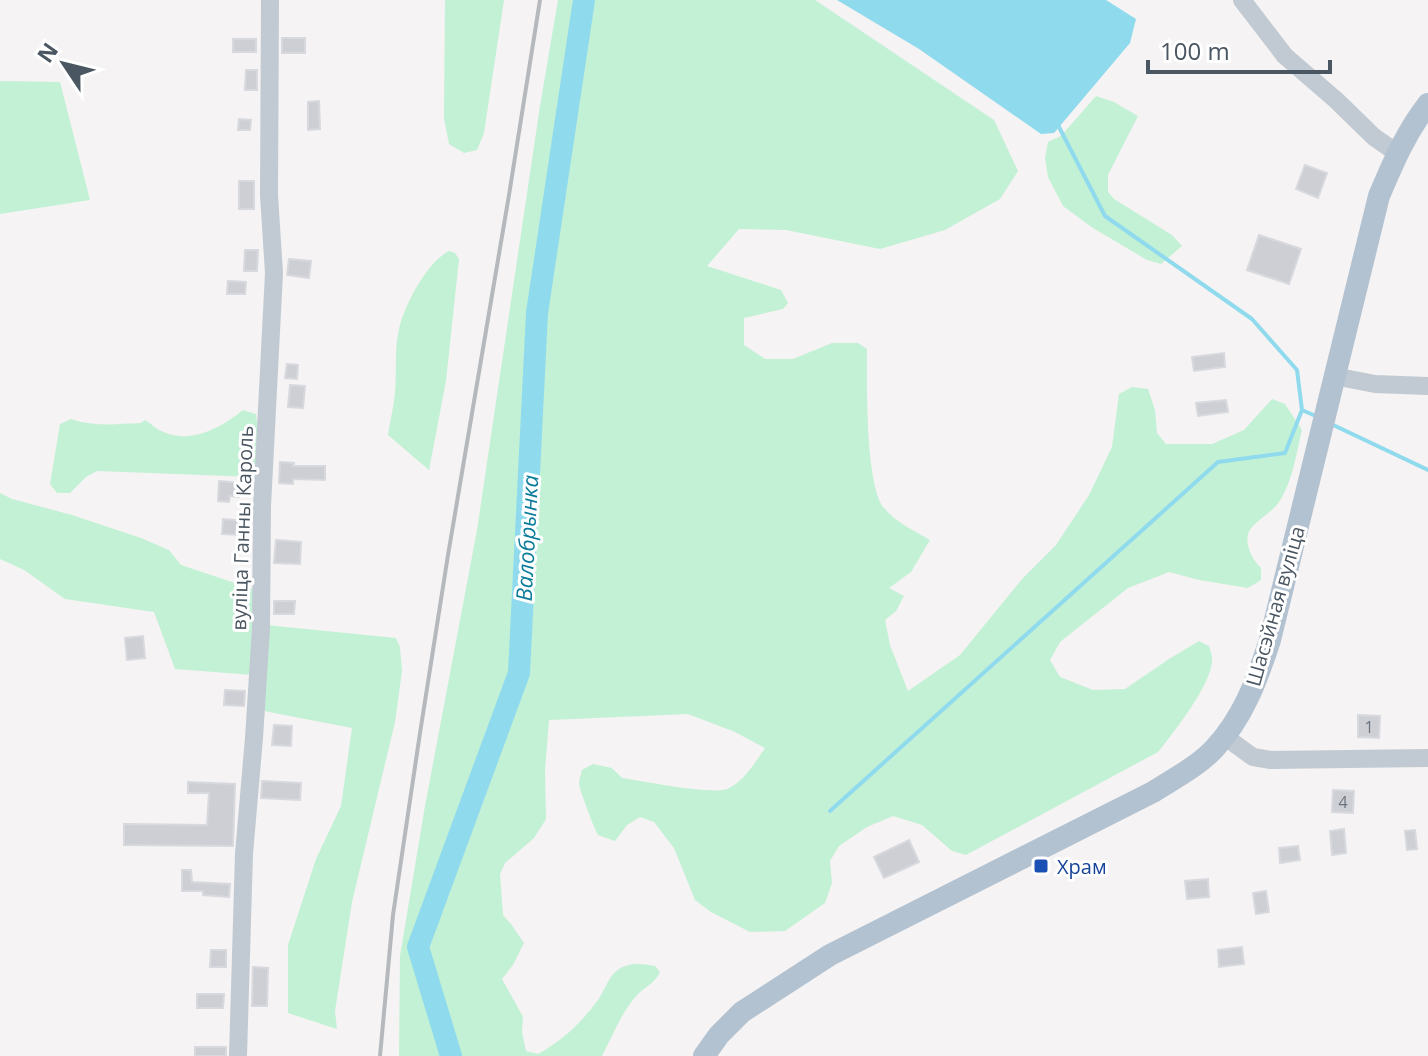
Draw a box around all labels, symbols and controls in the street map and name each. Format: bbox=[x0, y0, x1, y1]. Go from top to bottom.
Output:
north arrow bbox=[24, 24, 104, 104]
scale bar bbox=[1148, 24, 1330, 74]
text: 100 m bbox=[1160, 34, 1230, 67]
text: N bbox=[29, 36, 64, 68]
street label: вуліца Ганны Кароль bbox=[225, 425, 259, 631]
water label: Валобрынка bbox=[508, 474, 544, 602]
street label: Шасэйная вуліца bbox=[1239, 523, 1311, 689]
house number: 1 bbox=[1364, 716, 1374, 738]
house number: 4 bbox=[1338, 791, 1348, 813]
place label: Храм bbox=[1057, 853, 1107, 880]
marker: Храм bbox=[1032, 857, 1050, 875]

